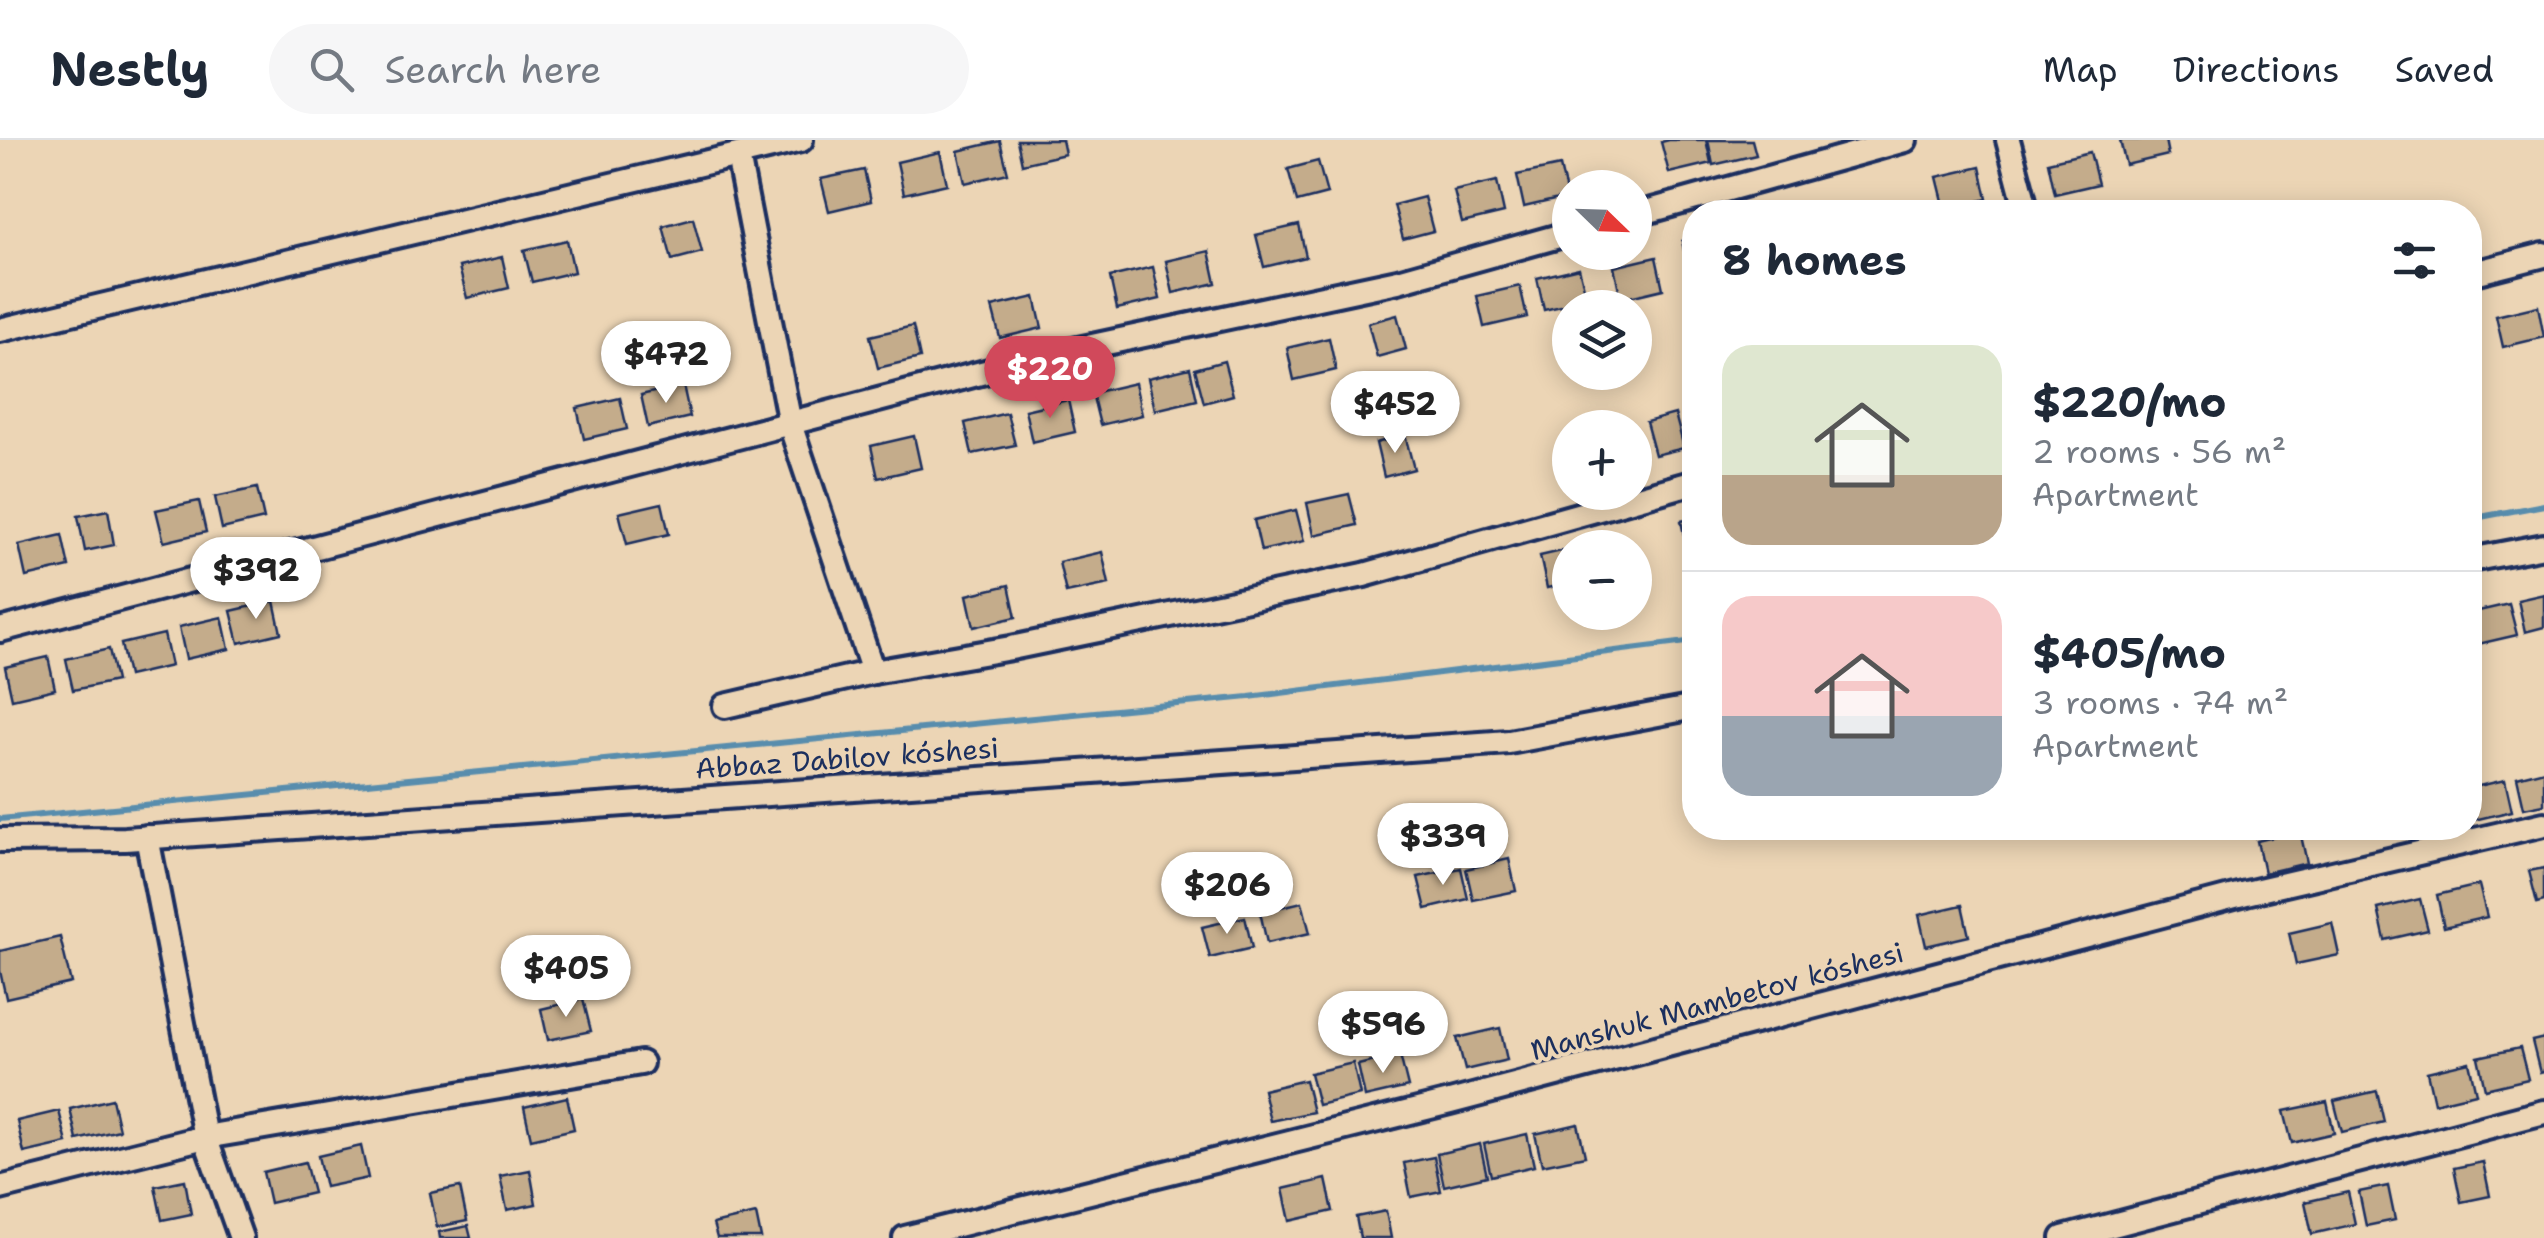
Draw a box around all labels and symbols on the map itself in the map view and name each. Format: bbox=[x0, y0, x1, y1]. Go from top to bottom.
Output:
north arrow bbox=[1552, 170, 1652, 270]
pin: $472 bbox=[607, 321, 725, 406]
pin: $220 bbox=[991, 336, 1109, 421]
pin: $452 bbox=[1336, 371, 1454, 456]
pin: $392 bbox=[197, 537, 315, 622]
street label: Abbaz Dabilov kóshesi bbox=[694, 728, 1000, 788]
pin: $339 bbox=[1384, 803, 1502, 888]
pin: $206 bbox=[1168, 852, 1286, 937]
street label: Manshuk Mambetov kóshesi bbox=[1526, 933, 1908, 1069]
pin: $405 bbox=[507, 935, 625, 1020]
pin: $596 bbox=[1324, 991, 1442, 1076]

